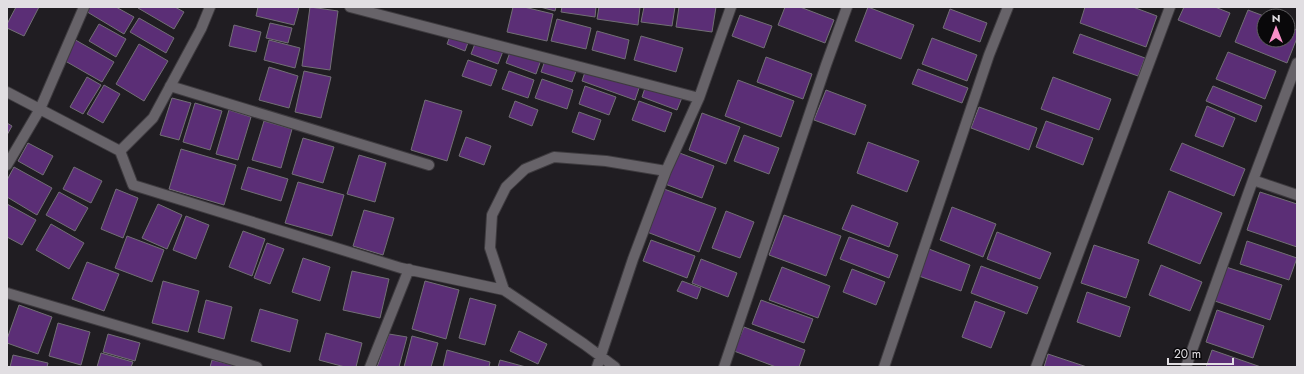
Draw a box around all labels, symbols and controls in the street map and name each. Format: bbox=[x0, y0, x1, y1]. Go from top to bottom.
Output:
north arrow bbox=[1256, 8, 1296, 48]
text: N bbox=[1272, 10, 1280, 26]
scale bar bbox=[1168, 340, 1233, 366]
text: 20 m bbox=[1174, 345, 1201, 363]

